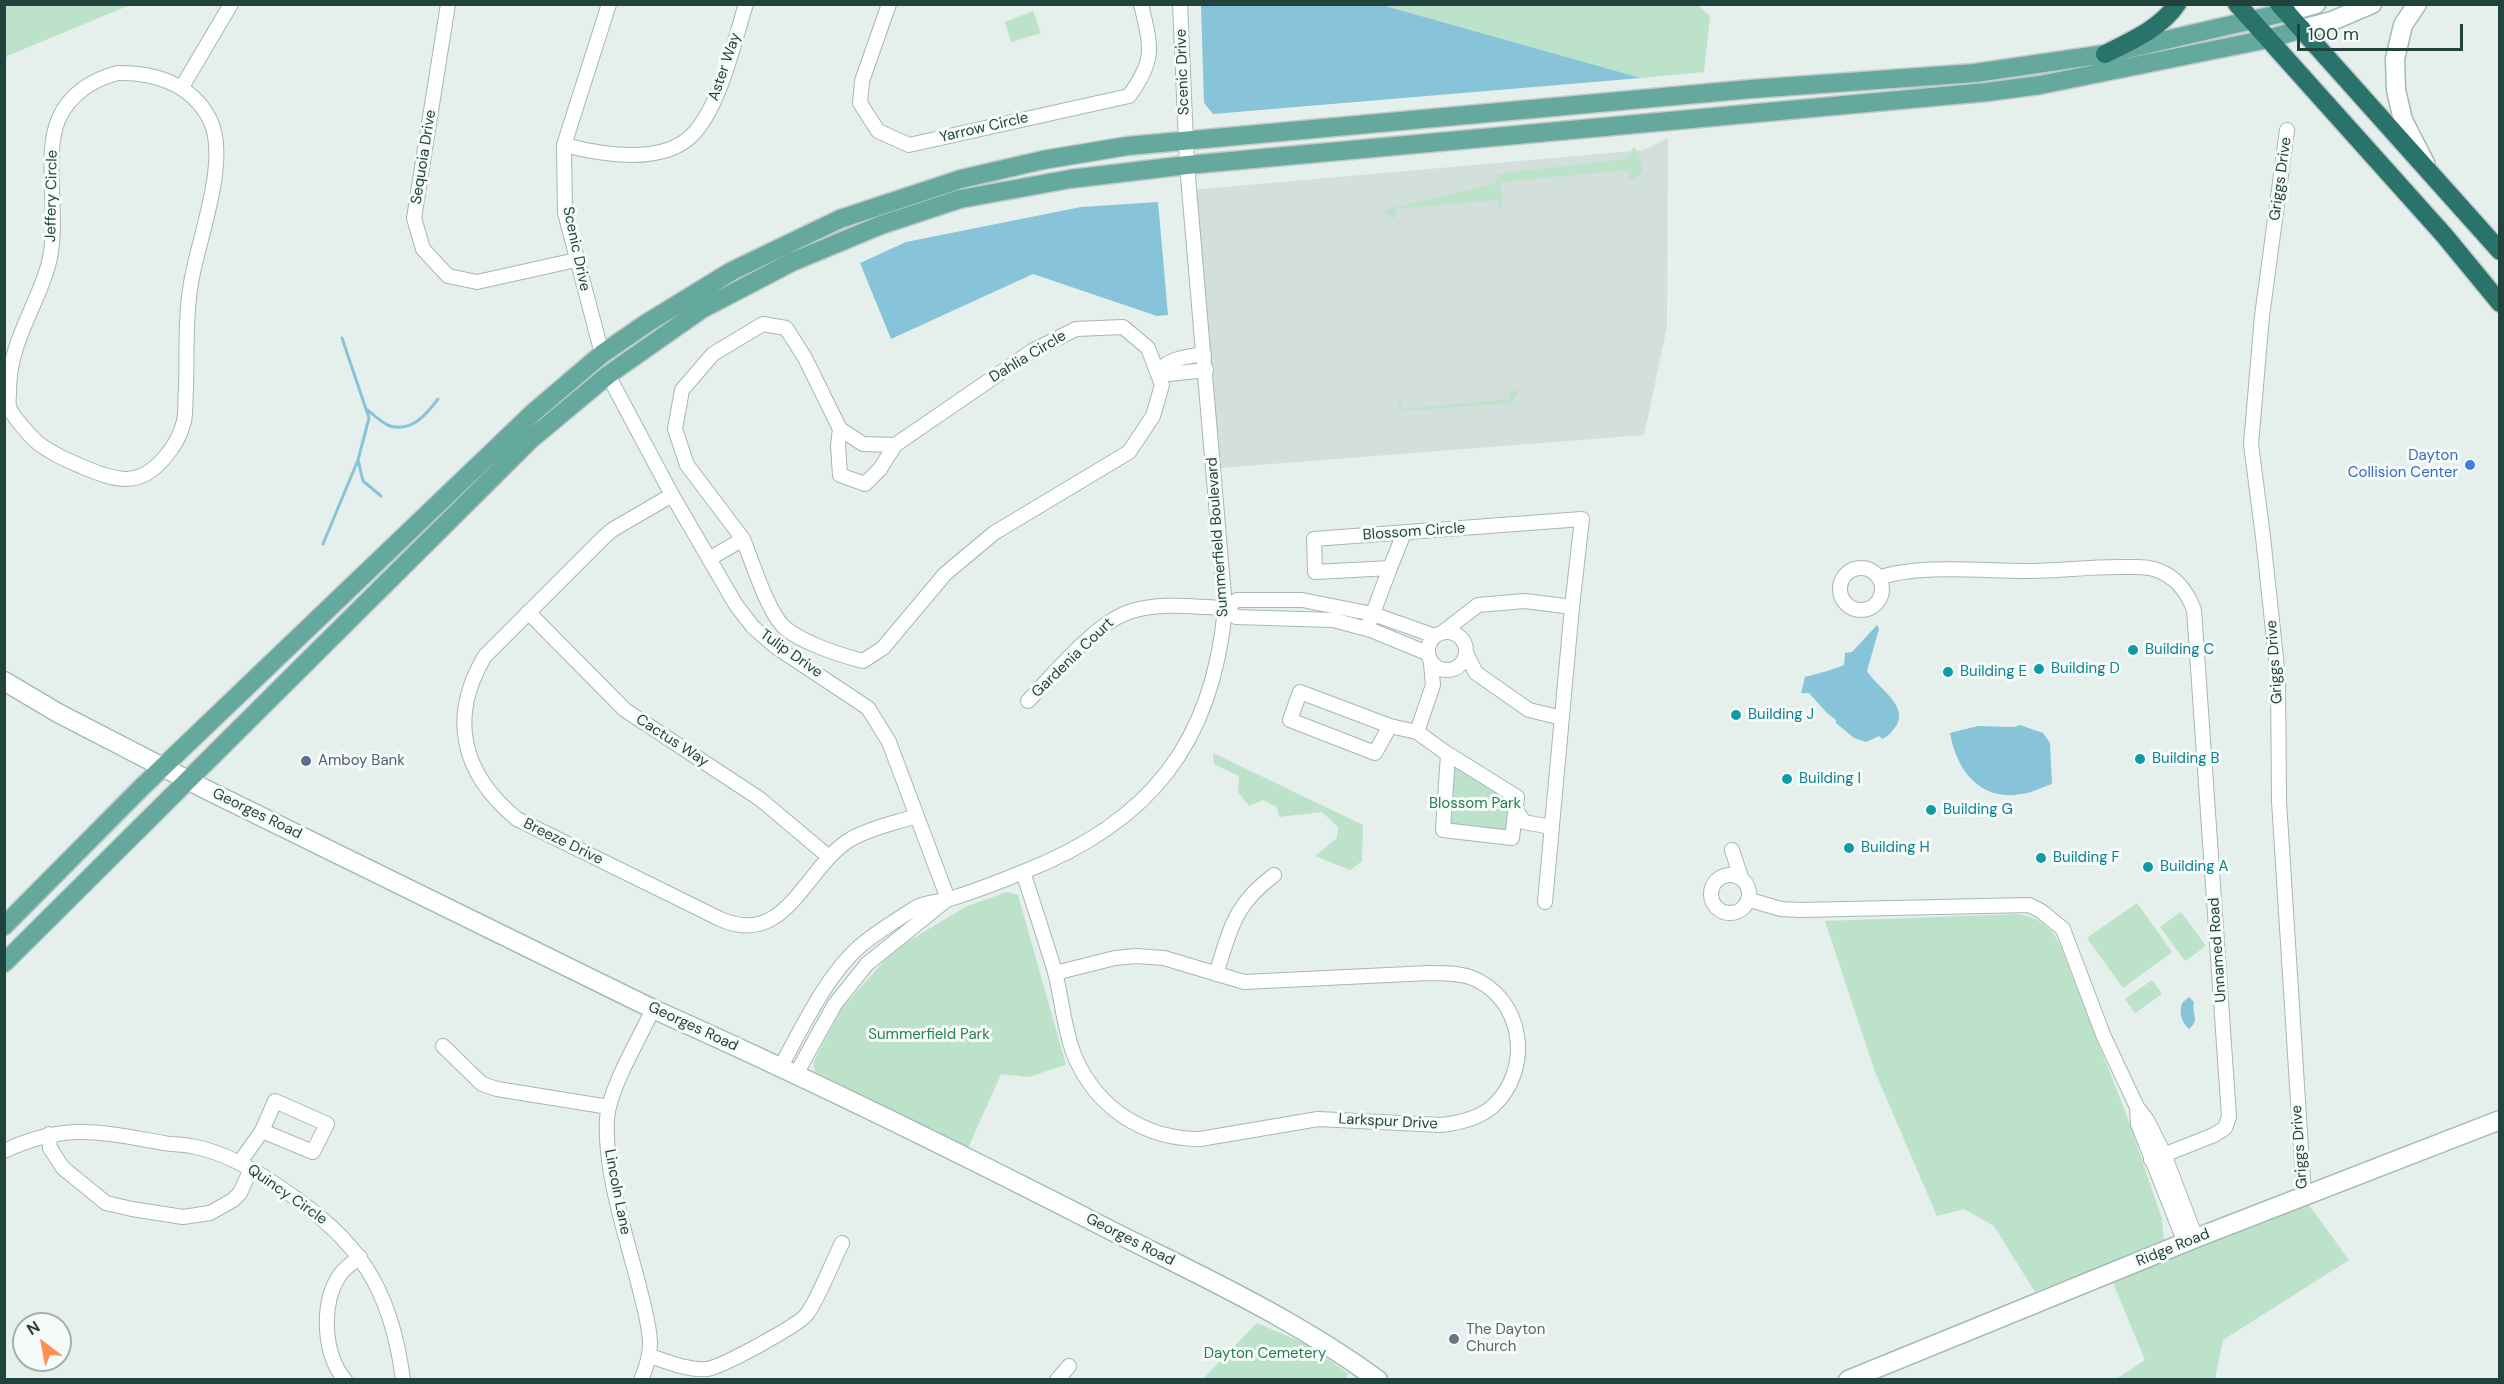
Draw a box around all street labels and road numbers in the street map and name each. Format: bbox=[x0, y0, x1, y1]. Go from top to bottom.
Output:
street label: Scenic Drive bbox=[1173, 29, 1193, 115]
street label: Aster Way bbox=[705, 31, 745, 103]
street label: Sequoia Drive bbox=[408, 108, 440, 206]
street label: Yarrow Circle bbox=[938, 109, 1030, 147]
street label: Griggs Drive bbox=[2266, 136, 2296, 222]
street label: Jeffery Circle bbox=[42, 150, 62, 242]
street label: Scenic Drive bbox=[558, 205, 594, 293]
street label: Dahlia Circle bbox=[986, 327, 1070, 387]
street label: Summerfield Boulevard bbox=[1203, 456, 1233, 618]
street label: Blossom Circle bbox=[1362, 519, 1466, 545]
street label: Gardenia Court bbox=[1028, 614, 1118, 702]
street label: Griggs Drive bbox=[2263, 619, 2287, 705]
street label: Tulip Drive bbox=[756, 626, 826, 682]
street label: Cactus Way bbox=[632, 711, 712, 771]
street label: Georges Road bbox=[209, 785, 305, 843]
street label: Breeze Drive bbox=[520, 815, 606, 869]
street label: Unnamed Road bbox=[2205, 897, 2231, 1003]
street label: Georges Road bbox=[645, 998, 741, 1056]
street label: Griggs Drive bbox=[2288, 1104, 2312, 1190]
street label: Larkspur Drive bbox=[1338, 1110, 1438, 1134]
street label: Lincoln Lane bbox=[600, 1148, 634, 1236]
street label: Quincy Circle bbox=[244, 1161, 330, 1229]
street label: Georges Road bbox=[1083, 1210, 1177, 1270]
street label: Ridge Road bbox=[2134, 1225, 2212, 1271]

